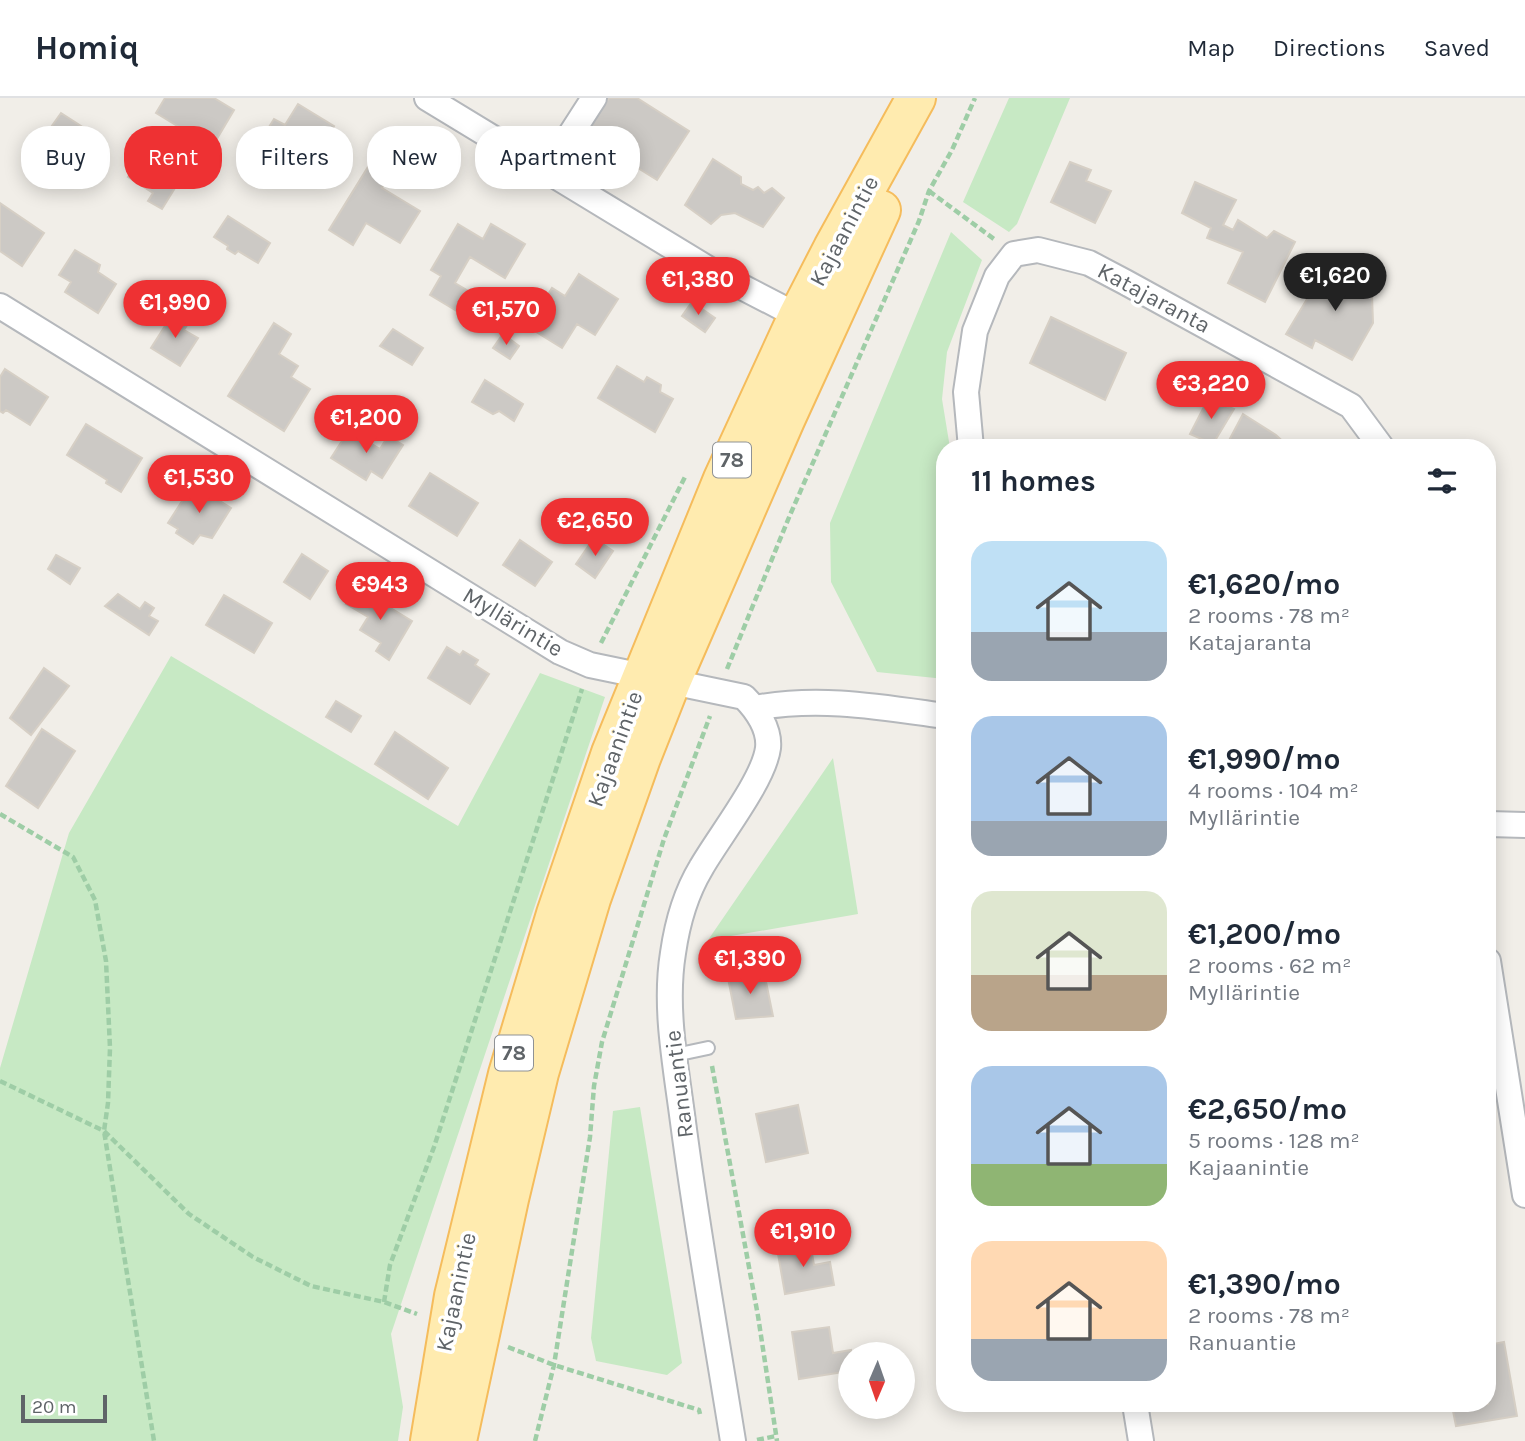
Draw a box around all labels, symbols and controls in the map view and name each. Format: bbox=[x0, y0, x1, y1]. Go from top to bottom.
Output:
text: Homiq bbox=[35, 29, 139, 67]
text: Map bbox=[1187, 34, 1235, 62]
text: Directions bbox=[1273, 34, 1386, 62]
text: Saved bbox=[1424, 34, 1490, 62]
chip: Buy bbox=[21, 126, 110, 189]
chip: Rent bbox=[124, 126, 222, 189]
chip: Filters bbox=[236, 126, 353, 189]
chip: New bbox=[367, 126, 461, 189]
chip: Apartment bbox=[475, 126, 640, 189]
street label: Kajaanintie bbox=[804, 171, 884, 291]
pin: €1,620 bbox=[1278, 254, 1392, 313]
street label: Katajaranta bbox=[1093, 257, 1215, 339]
pin: €1,380 bbox=[641, 258, 755, 317]
text: €1,620 bbox=[1299, 262, 1371, 289]
text: €1,380 bbox=[662, 266, 734, 293]
pin: €1,990 bbox=[118, 280, 232, 340]
pin: €1,570 bbox=[449, 288, 563, 347]
text: €1,990 bbox=[139, 289, 211, 316]
text: €1,570 bbox=[472, 296, 540, 323]
pin: €3,220 bbox=[1154, 362, 1268, 421]
text: €3,220 bbox=[1172, 370, 1250, 397]
pin: €1,200 bbox=[309, 396, 423, 455]
text: €1,200 bbox=[330, 404, 402, 431]
road number: 78 bbox=[713, 442, 751, 478]
pin: €1,530 bbox=[142, 456, 256, 515]
icon: filters bbox=[1423, 462, 1461, 500]
text: 11 homes bbox=[971, 463, 1096, 499]
text: €1,530 bbox=[164, 464, 234, 491]
pin: €2,650 bbox=[538, 498, 652, 558]
text: €2,650 bbox=[557, 507, 633, 534]
pin: €943 bbox=[339, 562, 421, 622]
text: €1,620/mo bbox=[1188, 566, 1340, 602]
icon: home bbox=[1027, 569, 1111, 653]
text: €943 bbox=[352, 571, 408, 598]
street label: Myllärintie bbox=[458, 582, 568, 662]
text: 2 rooms · 78 m² bbox=[1188, 602, 1350, 629]
text: Katajaranta bbox=[1188, 629, 1312, 656]
street label: Kajaanintie bbox=[582, 687, 648, 811]
text: €1,990/mo bbox=[1188, 741, 1340, 777]
icon: home bbox=[1027, 744, 1111, 828]
text: 4 rooms · 104 m² bbox=[1188, 777, 1359, 804]
text: Myllärintie bbox=[1188, 804, 1300, 831]
text: €1,200/mo bbox=[1188, 916, 1341, 952]
icon: home bbox=[1027, 919, 1111, 1003]
pin: €1,390 bbox=[693, 936, 807, 996]
text: €1,390 bbox=[714, 945, 786, 972]
text: 2 rooms · 62 m² bbox=[1188, 952, 1352, 979]
text: Myllärintie bbox=[1188, 979, 1300, 1006]
street label: Ranuantie bbox=[659, 1029, 699, 1139]
road number: 78 bbox=[495, 1035, 533, 1070]
text: €2,650/mo bbox=[1188, 1091, 1347, 1127]
icon: home bbox=[1027, 1094, 1111, 1178]
text: 5 rooms · 128 m² bbox=[1188, 1127, 1360, 1154]
text: Kajaanintie bbox=[1188, 1154, 1309, 1181]
pin: €1,910 bbox=[746, 1210, 860, 1269]
text: €1,910 bbox=[770, 1218, 836, 1245]
street label: Kajaanintie bbox=[430, 1230, 482, 1354]
text: €1,390/mo bbox=[1188, 1266, 1341, 1302]
icon: home bbox=[1027, 1269, 1111, 1353]
text: 2 rooms · 78 m² bbox=[1188, 1302, 1350, 1329]
text: Ranuantie bbox=[1188, 1329, 1296, 1356]
north arrow bbox=[838, 1342, 915, 1419]
map controls bbox=[838, 1342, 915, 1419]
scale bar bbox=[21, 1392, 107, 1424]
text: 20 m bbox=[32, 1396, 77, 1418]

